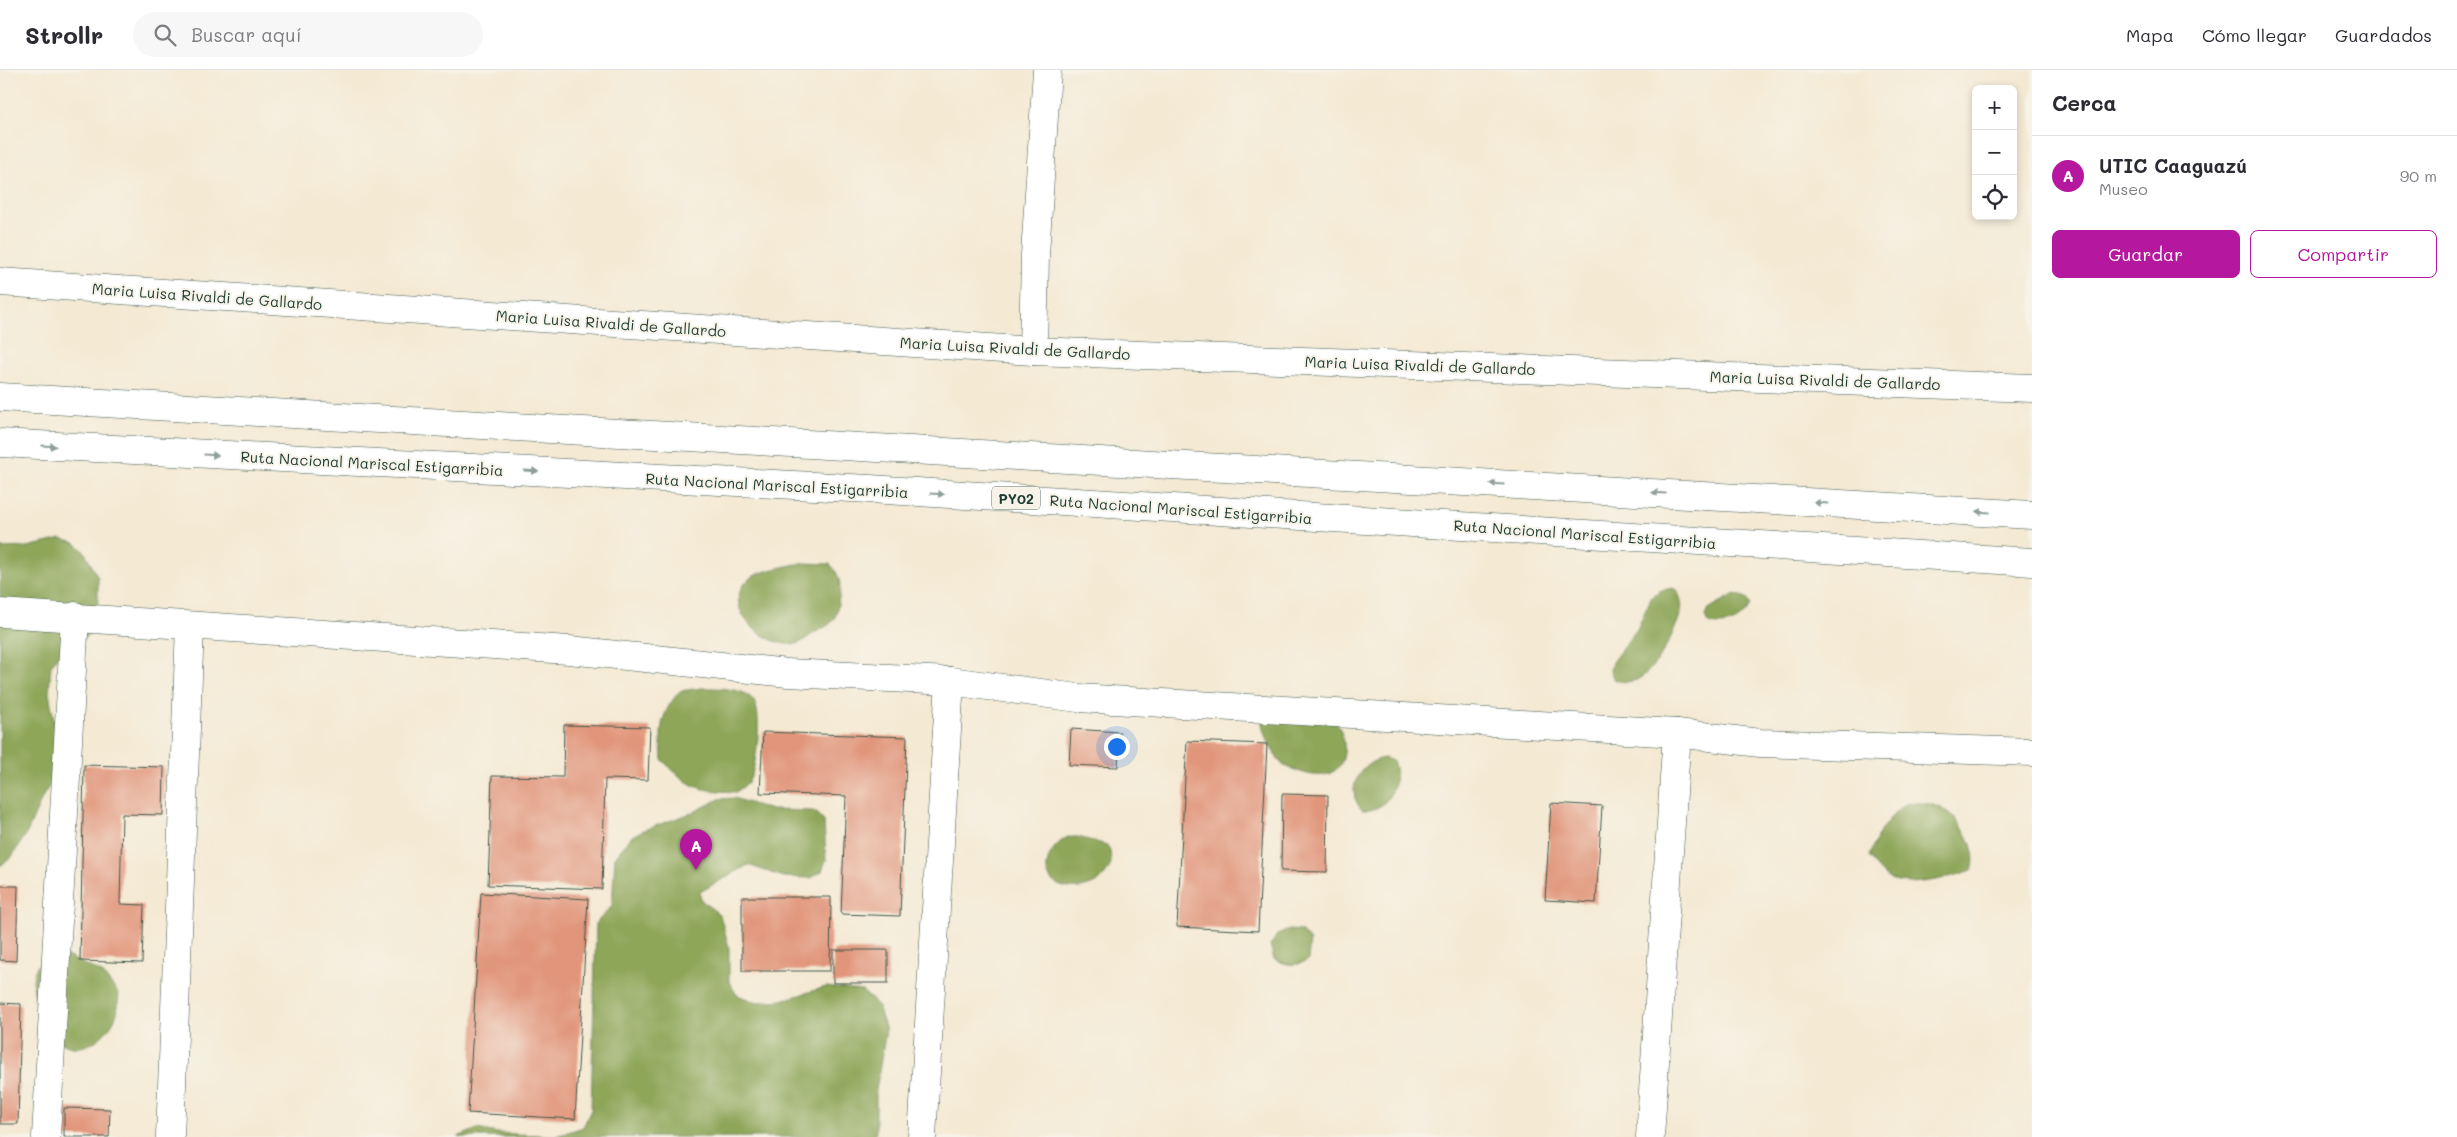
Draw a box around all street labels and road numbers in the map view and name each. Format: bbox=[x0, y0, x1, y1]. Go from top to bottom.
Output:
street label: Maria Luisa Rivaldi de Gallardo bbox=[91, 278, 323, 314]
street label: Maria Luisa Rivaldi de Gallardo bbox=[495, 305, 727, 341]
street label: Maria Luisa Rivaldi de Gallardo bbox=[899, 332, 1131, 364]
street label: Maria Luisa Rivaldi de Gallardo bbox=[1304, 351, 1536, 379]
street label: Maria Luisa Rivaldi de Gallardo bbox=[1709, 366, 1941, 394]
street label: Ruta Nacional Mariscal Estigarribia bbox=[240, 446, 504, 480]
street label: Ruta Nacional Mariscal Estigarribia bbox=[645, 468, 909, 502]
road number: PY02 bbox=[992, 486, 1040, 509]
street label: Ruta Nacional Mariscal Estigarribia bbox=[1049, 490, 1313, 528]
street label: Ruta Nacional Mariscal Estigarribia bbox=[1453, 515, 1717, 553]

